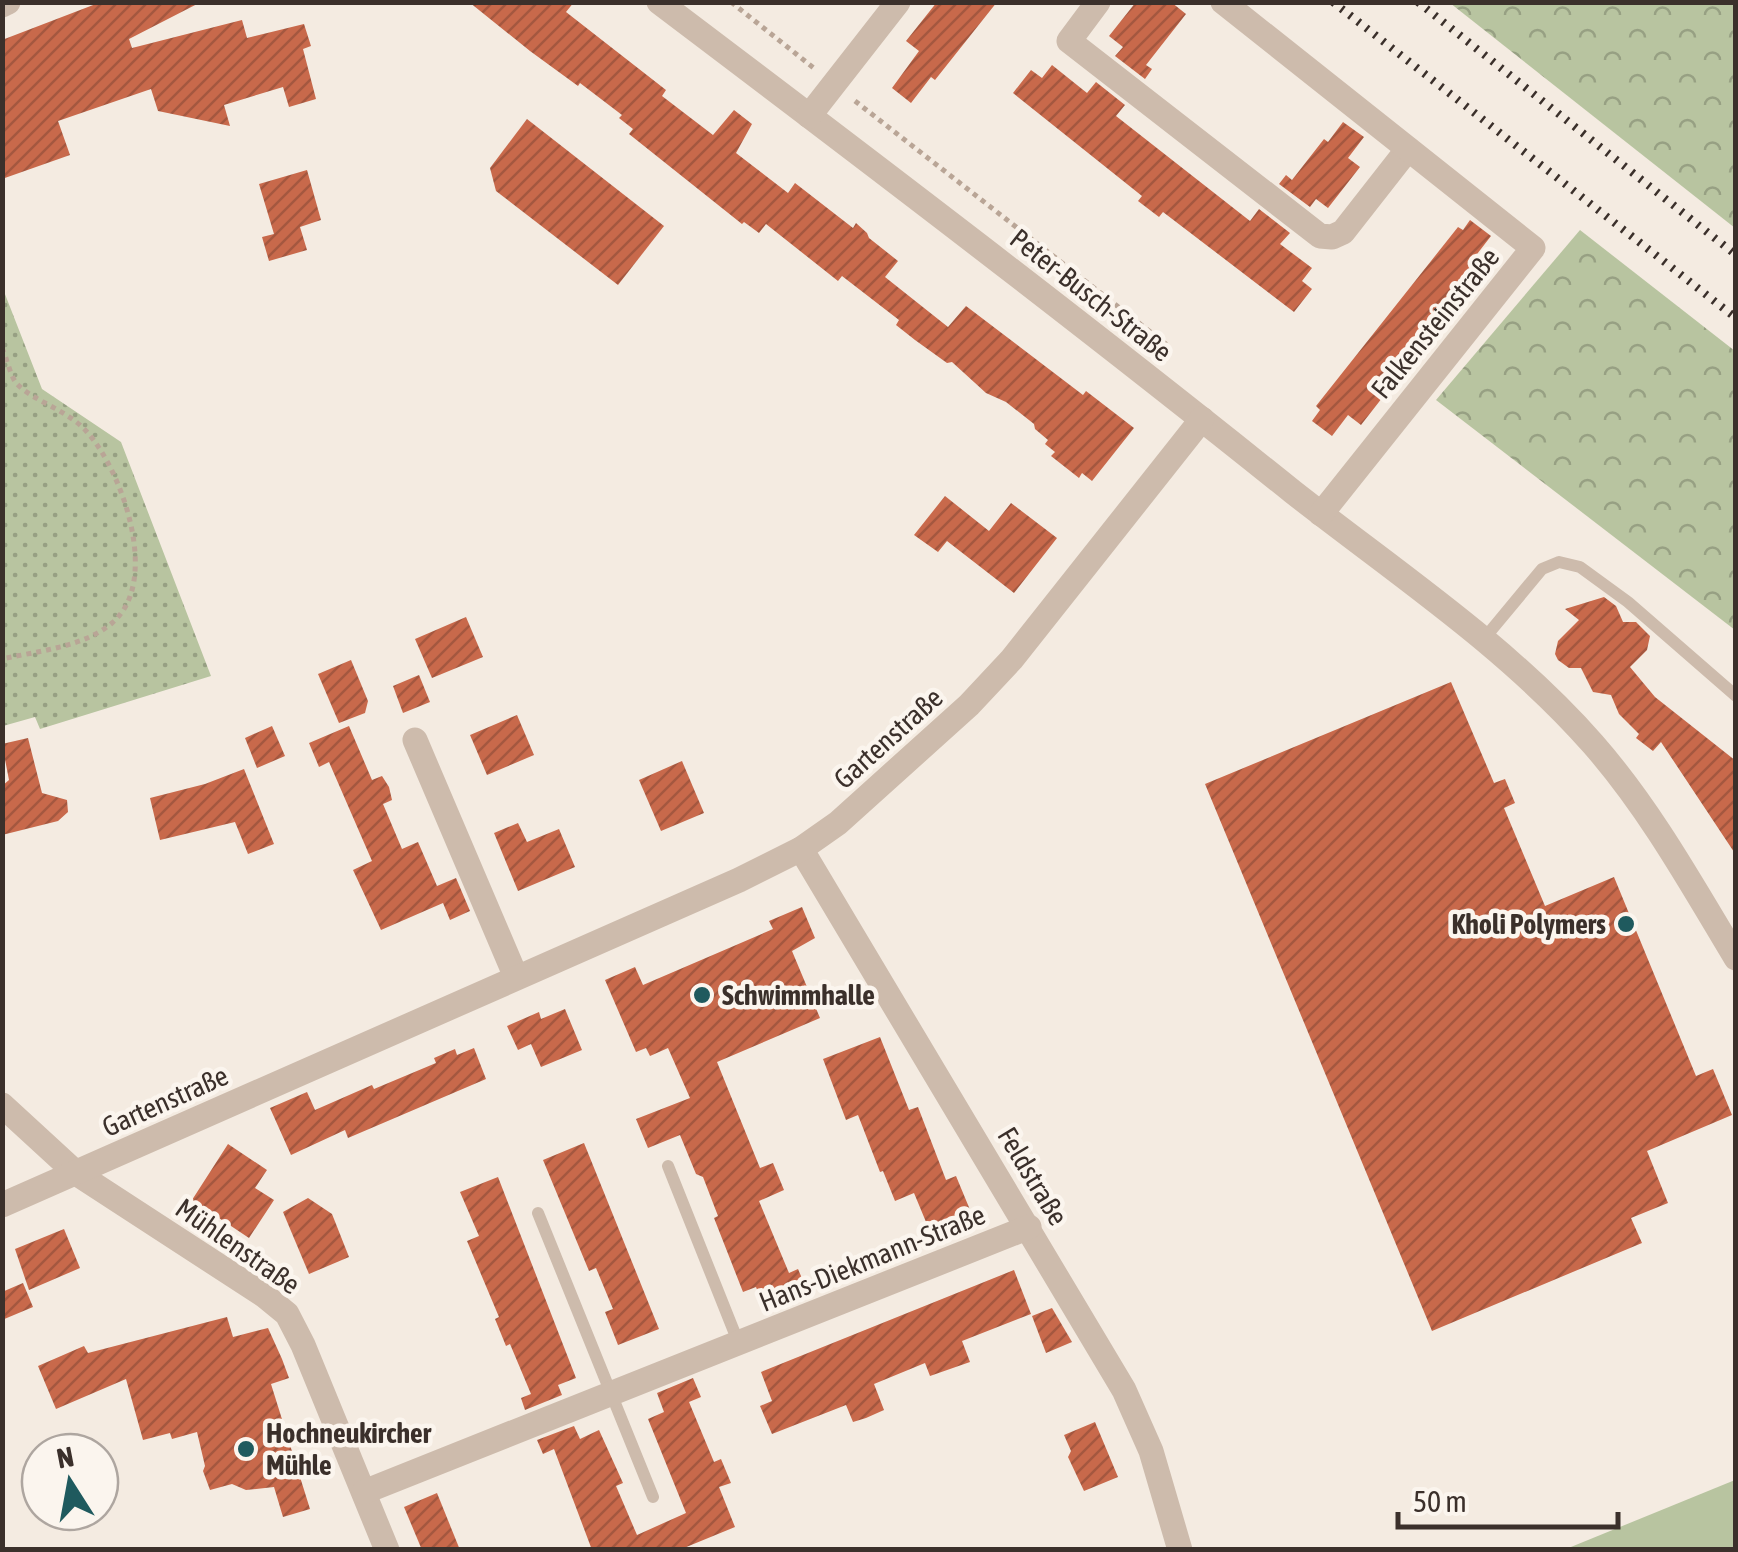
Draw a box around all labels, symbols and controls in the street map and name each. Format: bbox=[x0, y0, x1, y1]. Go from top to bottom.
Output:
street label: Peter-Busch-Straße bbox=[1004, 222, 1178, 368]
street label: Falkensteinstraße bbox=[1365, 241, 1505, 405]
street label: Gartenstraße bbox=[827, 681, 949, 795]
place label: Kholi Polymers bbox=[1452, 908, 1606, 940]
marker: Kholi Polymers bbox=[1615, 913, 1637, 935]
place label: Schwimmhalle bbox=[722, 979, 875, 1011]
marker: Schwimmhalle bbox=[691, 984, 713, 1006]
street label: Gartenstraße bbox=[97, 1059, 233, 1143]
street label: Feldstraße bbox=[991, 1121, 1075, 1231]
street label: Mühlenstraße bbox=[170, 1192, 306, 1300]
street label: Hans-Diekmann-Straße bbox=[754, 1198, 990, 1318]
place label: Hochneukircher Mühle bbox=[266, 1417, 432, 1481]
north arrow bbox=[20, 1432, 120, 1532]
marker: Hochneukircher Mühle bbox=[235, 1438, 257, 1460]
text: N bbox=[54, 1440, 76, 1475]
scale bar bbox=[1398, 1467, 1618, 1529]
text: 50 m bbox=[1413, 1484, 1467, 1518]

